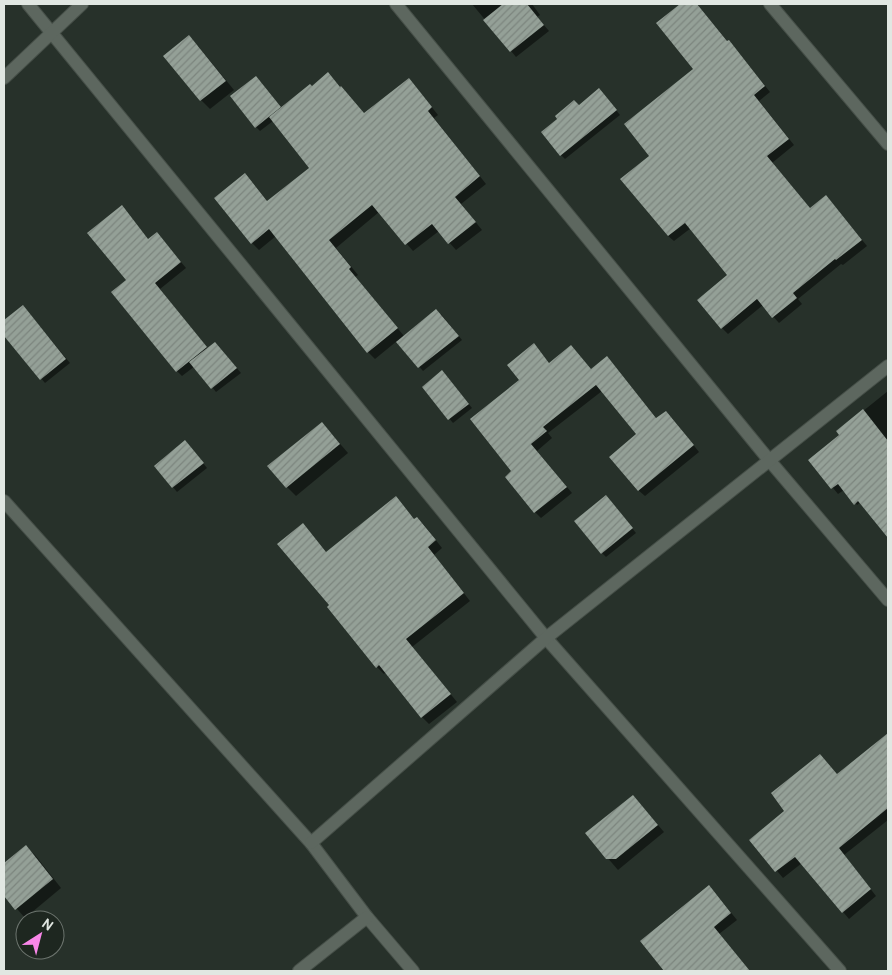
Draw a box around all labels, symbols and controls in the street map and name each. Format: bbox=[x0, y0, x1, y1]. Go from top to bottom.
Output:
north arrow bbox=[15, 910, 65, 960]
text: N bbox=[38, 916, 56, 936]

